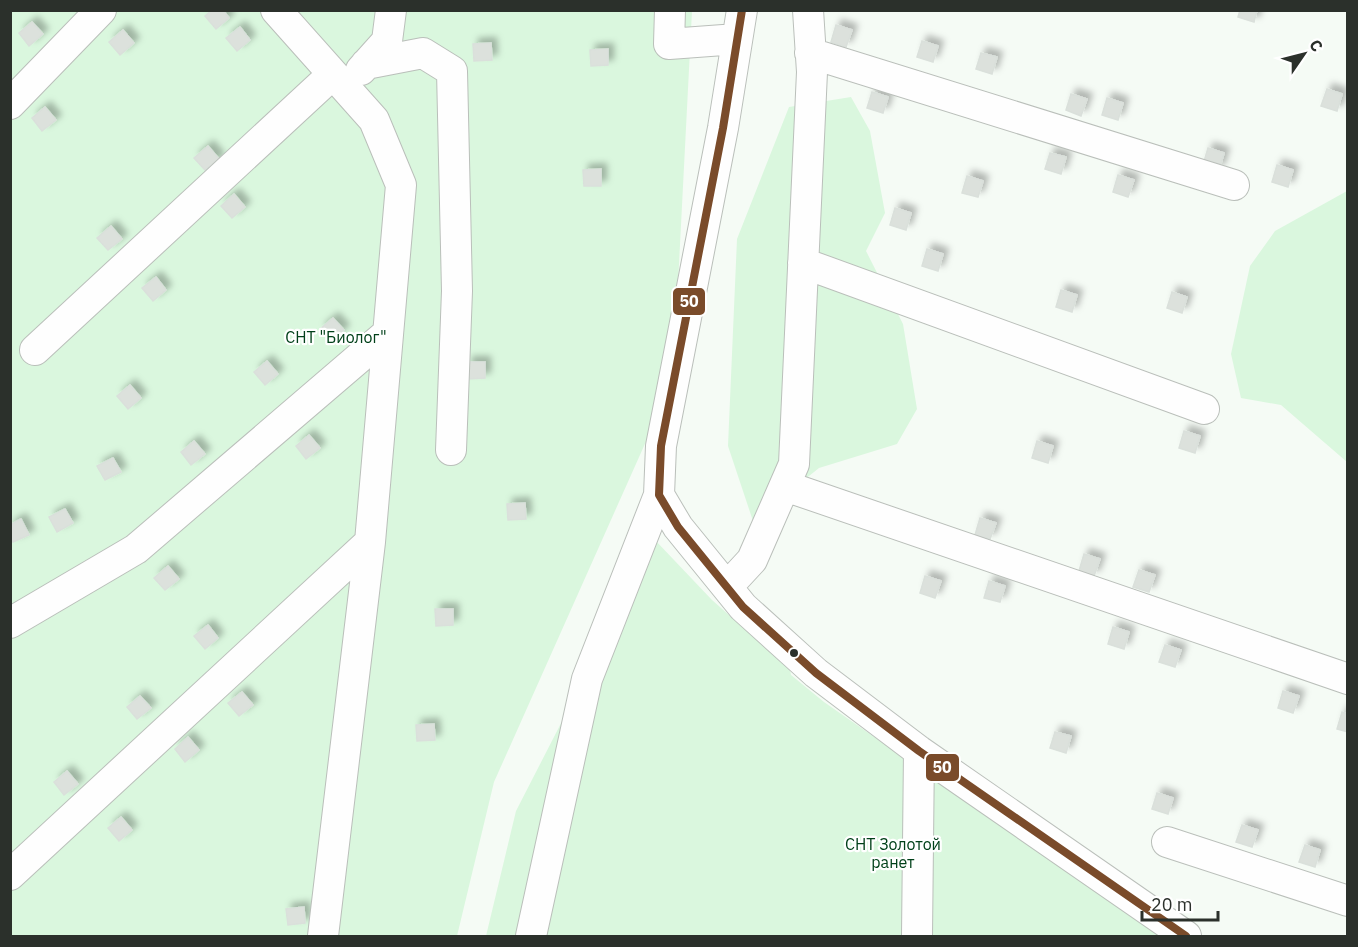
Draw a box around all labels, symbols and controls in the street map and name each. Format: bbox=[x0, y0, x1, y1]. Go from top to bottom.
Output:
north arrow bbox=[1274, 24, 1334, 84]
text: С bbox=[1305, 35, 1327, 55]
line badge: 50 bbox=[672, 287, 706, 316]
text: 50 bbox=[679, 291, 699, 311]
park label: СНТ "Биолог" bbox=[285, 327, 387, 347]
unlabelled marker bbox=[788, 647, 800, 659]
line badge: 50 bbox=[925, 753, 960, 782]
text: 50 bbox=[932, 757, 952, 777]
park label: СНТ Золотой ранет bbox=[845, 834, 941, 872]
scale bar bbox=[1142, 884, 1218, 922]
text: 20 m bbox=[1151, 893, 1193, 916]

